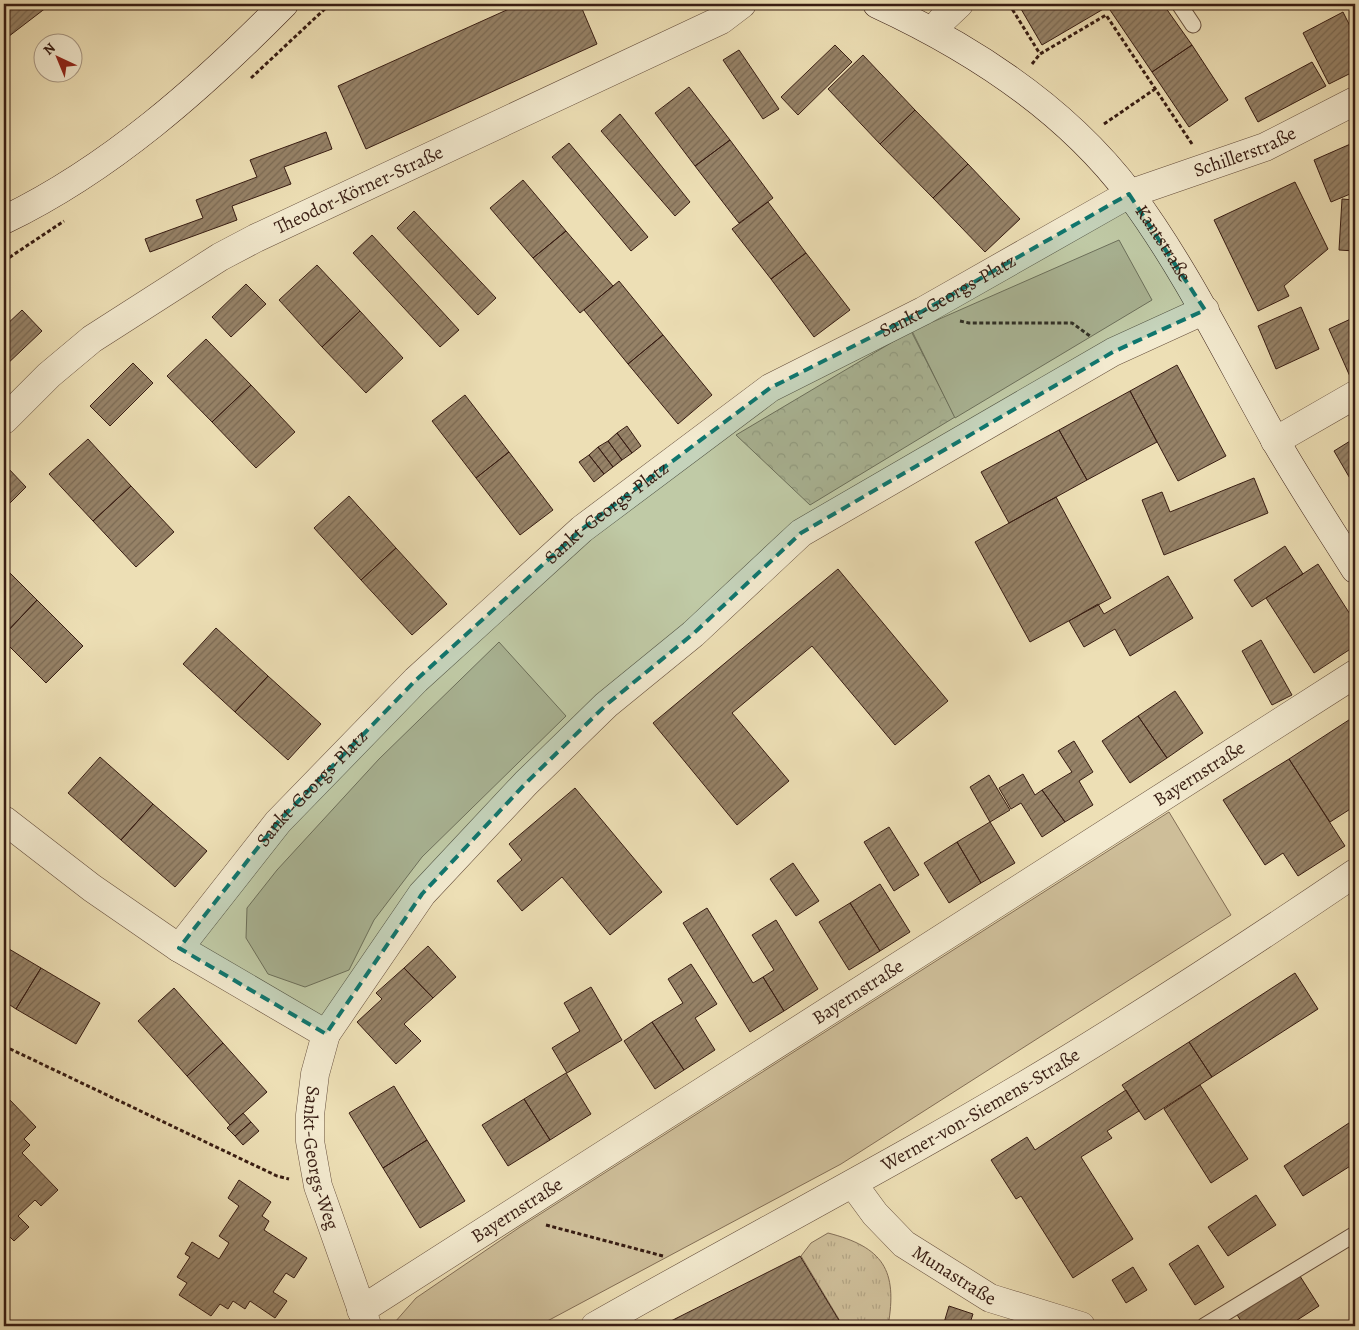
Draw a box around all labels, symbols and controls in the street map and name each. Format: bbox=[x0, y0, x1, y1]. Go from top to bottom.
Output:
north arrow bbox=[32, 32, 82, 82]
text: N bbox=[39, 39, 60, 59]
street label: Schillerstraße bbox=[1190, 120, 1301, 184]
street label: Theodor-Körner-Straße bbox=[270, 139, 447, 240]
street label: Kantstraße bbox=[1129, 200, 1198, 287]
street label: Sankt-Georgs-Platz bbox=[875, 248, 1021, 344]
street label: Sankt-Georgs-Platz bbox=[539, 455, 674, 570]
street label: Sankt-Georgs-Platz bbox=[250, 724, 374, 852]
street label: Bayernstraße bbox=[1148, 735, 1250, 813]
street label: Bayernstraße bbox=[807, 953, 909, 1031]
street label: Werner-von-Siemens-Straße bbox=[876, 1042, 1085, 1178]
street label: Sankt-Georgs-Weg bbox=[297, 1084, 346, 1234]
street label: Bayernstraße bbox=[466, 1171, 568, 1249]
street label: Munastraße bbox=[907, 1239, 999, 1312]

